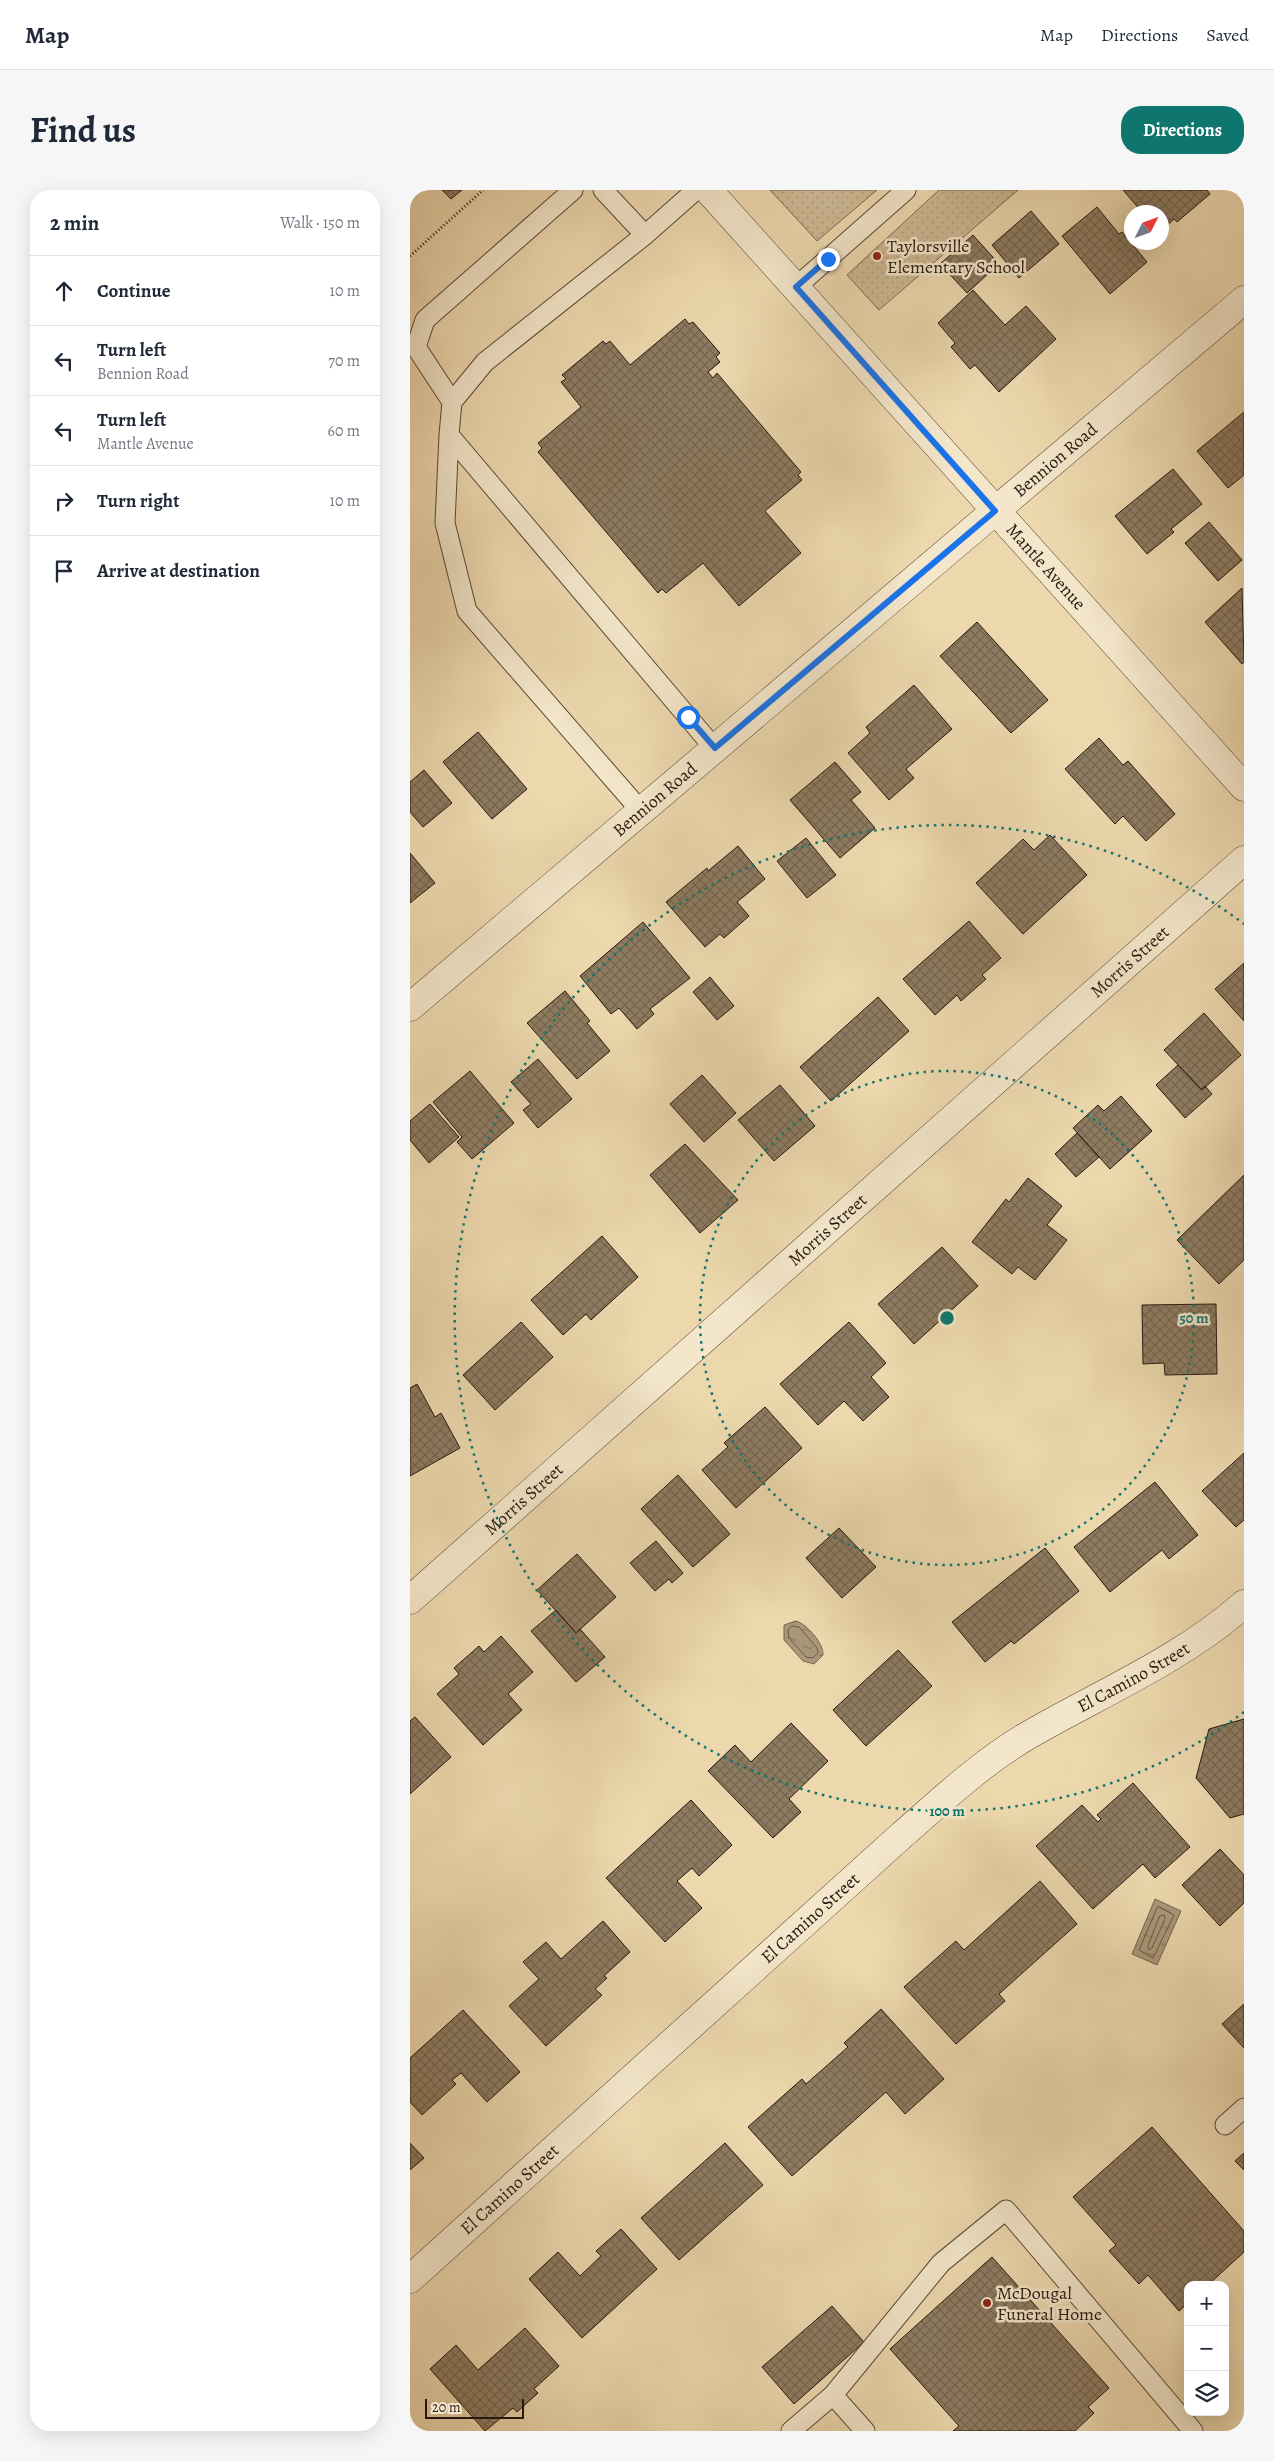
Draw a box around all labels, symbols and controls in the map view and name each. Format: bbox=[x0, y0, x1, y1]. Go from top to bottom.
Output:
text: Map bbox=[25, 19, 69, 51]
text: Map bbox=[1040, 23, 1073, 47]
text: Directions bbox=[1101, 23, 1178, 47]
text: Saved bbox=[1206, 23, 1249, 47]
text: Find us bbox=[30, 106, 136, 154]
button: Directions bbox=[1121, 106, 1244, 154]
north arrow bbox=[1124, 205, 1169, 250]
text: 2 min bbox=[50, 209, 99, 237]
text: Walk · 150 m bbox=[280, 212, 360, 234]
place label: Taylorsville Elementary School bbox=[887, 234, 1025, 279]
route end bbox=[817, 248, 840, 271]
marker: Taylorsville Elementary School bbox=[871, 250, 883, 262]
icon: ahead bbox=[50, 277, 78, 305]
text: Continue bbox=[97, 278, 171, 304]
text: 10 m bbox=[330, 280, 360, 302]
text: Turn left bbox=[97, 337, 166, 363]
icon: left bbox=[50, 347, 78, 375]
text: 70 m bbox=[328, 350, 360, 372]
text: Bennion Road bbox=[97, 363, 189, 385]
text: Turn left bbox=[97, 407, 166, 433]
icon: left bbox=[50, 417, 78, 445]
street label: Bennion Road bbox=[1008, 417, 1103, 503]
text: 60 m bbox=[328, 420, 360, 442]
text: Mantle Avenue bbox=[97, 433, 194, 455]
icon: right bbox=[50, 487, 78, 515]
text: Turn right bbox=[97, 488, 179, 514]
text: 10 m bbox=[330, 490, 360, 512]
street label: Mantle Avenue bbox=[1001, 518, 1091, 615]
icon: arrive bbox=[50, 557, 78, 585]
text: Arrive at destination bbox=[97, 558, 260, 584]
route start bbox=[677, 706, 700, 729]
street label: Bennion Road bbox=[608, 757, 702, 842]
street label: Morris Street bbox=[1085, 920, 1174, 1003]
street label: Morris Street bbox=[783, 1188, 872, 1271]
text: 50 m bbox=[1179, 1308, 1209, 1328]
centre of rings bbox=[938, 1309, 956, 1327]
street label: Morris Street bbox=[479, 1458, 568, 1541]
street label: El Camino Street bbox=[1073, 1636, 1194, 1718]
text: 100 m bbox=[929, 1801, 965, 1821]
street label: El Camino Street bbox=[756, 1867, 865, 1969]
street label: El Camino Street bbox=[455, 2138, 564, 2240]
place label: McDougal Funeral Home bbox=[997, 2281, 1102, 2326]
map controls bbox=[1184, 2281, 1229, 2416]
button: + bbox=[1184, 2281, 1229, 2326]
marker: McDougal Funeral Home bbox=[981, 2297, 993, 2309]
button: − bbox=[1184, 2326, 1229, 2371]
button: layers bbox=[1184, 2371, 1229, 2416]
scale bar bbox=[425, 2396, 524, 2419]
text: 20 m bbox=[432, 2398, 461, 2417]

